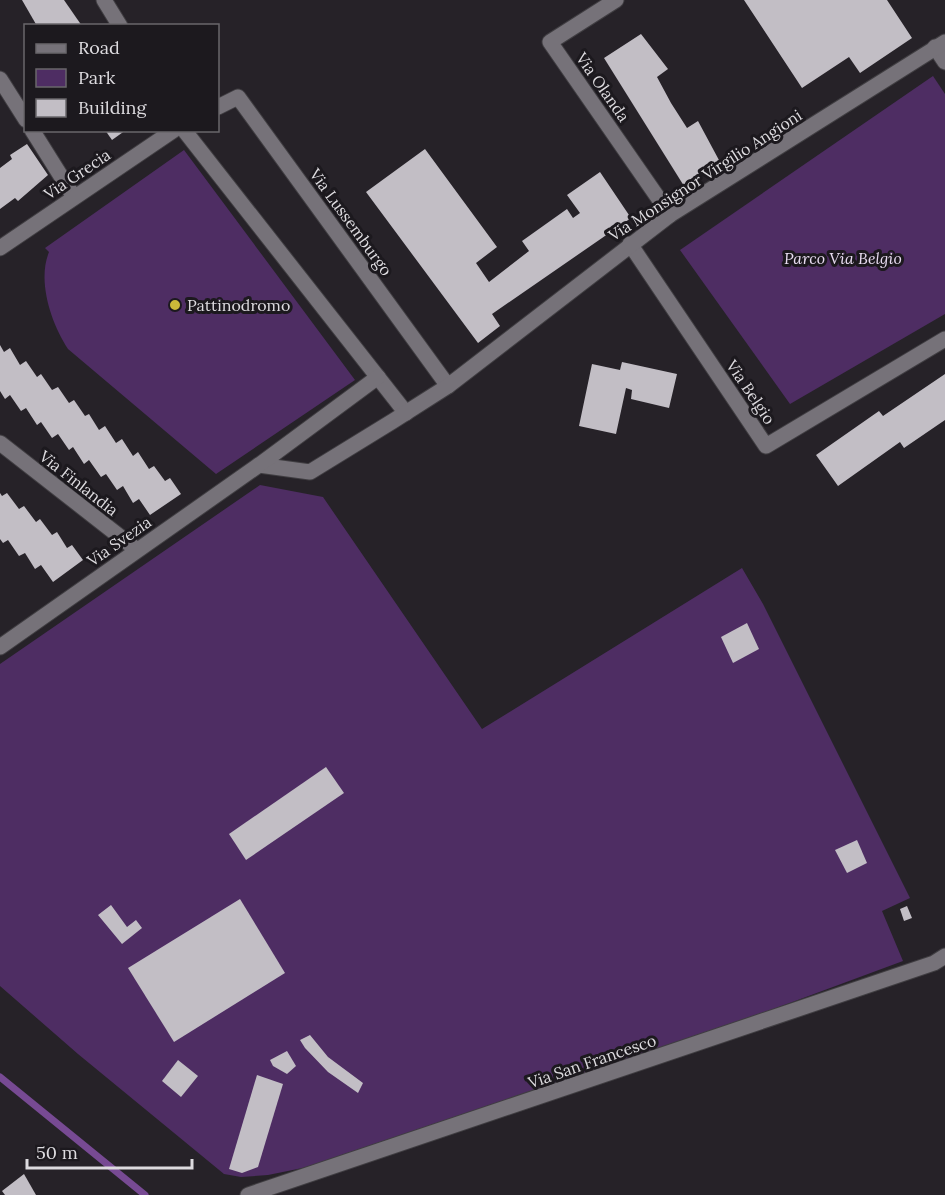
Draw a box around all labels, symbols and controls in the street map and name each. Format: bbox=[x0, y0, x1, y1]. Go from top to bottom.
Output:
legend bbox=[24, 24, 219, 132]
text: Road bbox=[78, 36, 120, 59]
street label: Via Olanda bbox=[571, 48, 634, 126]
text: Park bbox=[78, 66, 116, 89]
text: Building bbox=[78, 96, 148, 119]
street label: Via Monsignor Virgilio Angioni bbox=[604, 105, 805, 246]
street label: Via Grecia bbox=[39, 144, 114, 204]
street label: Via Lussemburgo bbox=[305, 164, 397, 279]
park label: Parco Via Belgio bbox=[784, 248, 902, 268]
place label: Pattinodromo bbox=[187, 295, 290, 315]
marker: Pattinodromo bbox=[168, 298, 182, 312]
street label: Via Belgio bbox=[722, 355, 780, 428]
street label: Via Finlandia bbox=[35, 445, 122, 520]
street label: Via Svezia bbox=[82, 512, 155, 571]
street label: Via San Francesco bbox=[524, 1030, 659, 1093]
scale bar bbox=[27, 1132, 192, 1170]
text: 50 m bbox=[36, 1141, 78, 1164]

